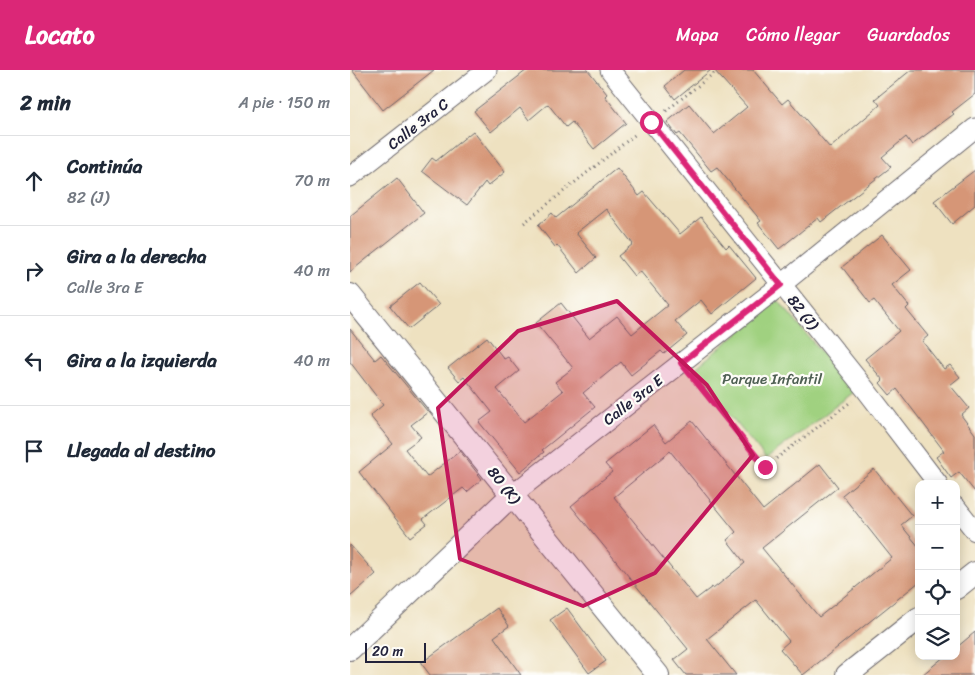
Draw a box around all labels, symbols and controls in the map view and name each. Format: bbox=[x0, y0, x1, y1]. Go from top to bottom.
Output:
text: Locato bbox=[25, 14, 95, 56]
text: Mapa bbox=[676, 19, 718, 51]
text: Cómo llegar bbox=[746, 19, 839, 51]
text: Guardados bbox=[867, 19, 950, 51]
text: 2 min bbox=[20, 84, 71, 122]
text: A pie · 150 m bbox=[238, 88, 330, 117]
street label: Calle 3ra C bbox=[382, 91, 455, 156]
route start bbox=[640, 111, 663, 134]
text: Continúa bbox=[67, 150, 142, 183]
text: 70 m bbox=[294, 166, 330, 195]
icon: ahead bbox=[20, 167, 48, 195]
text: 82 (J) bbox=[67, 183, 109, 212]
text: Gira a la derecha bbox=[67, 240, 206, 273]
text: 40 m bbox=[293, 256, 330, 285]
icon: right bbox=[20, 257, 48, 285]
text: Calle 3ra E bbox=[67, 273, 143, 302]
street label: 82 (J) bbox=[781, 289, 826, 336]
text: Gira a la izquierda bbox=[67, 344, 217, 377]
text: 40 m bbox=[293, 346, 330, 375]
icon: left bbox=[20, 347, 48, 375]
park label: Parque Infantil bbox=[722, 366, 823, 392]
street label: Calle 3ra E bbox=[597, 367, 670, 432]
text: Llegada al destino bbox=[67, 434, 216, 467]
icon: arrive bbox=[20, 437, 48, 465]
route end bbox=[754, 456, 777, 479]
street label: 80 (K) bbox=[481, 460, 528, 510]
map controls bbox=[915, 480, 960, 660]
button: + bbox=[915, 480, 960, 525]
button: − bbox=[915, 525, 960, 570]
button: locate bbox=[915, 570, 960, 615]
button: layers bbox=[915, 615, 960, 660]
text: 20 m bbox=[372, 639, 403, 664]
scale bar bbox=[365, 640, 426, 663]

